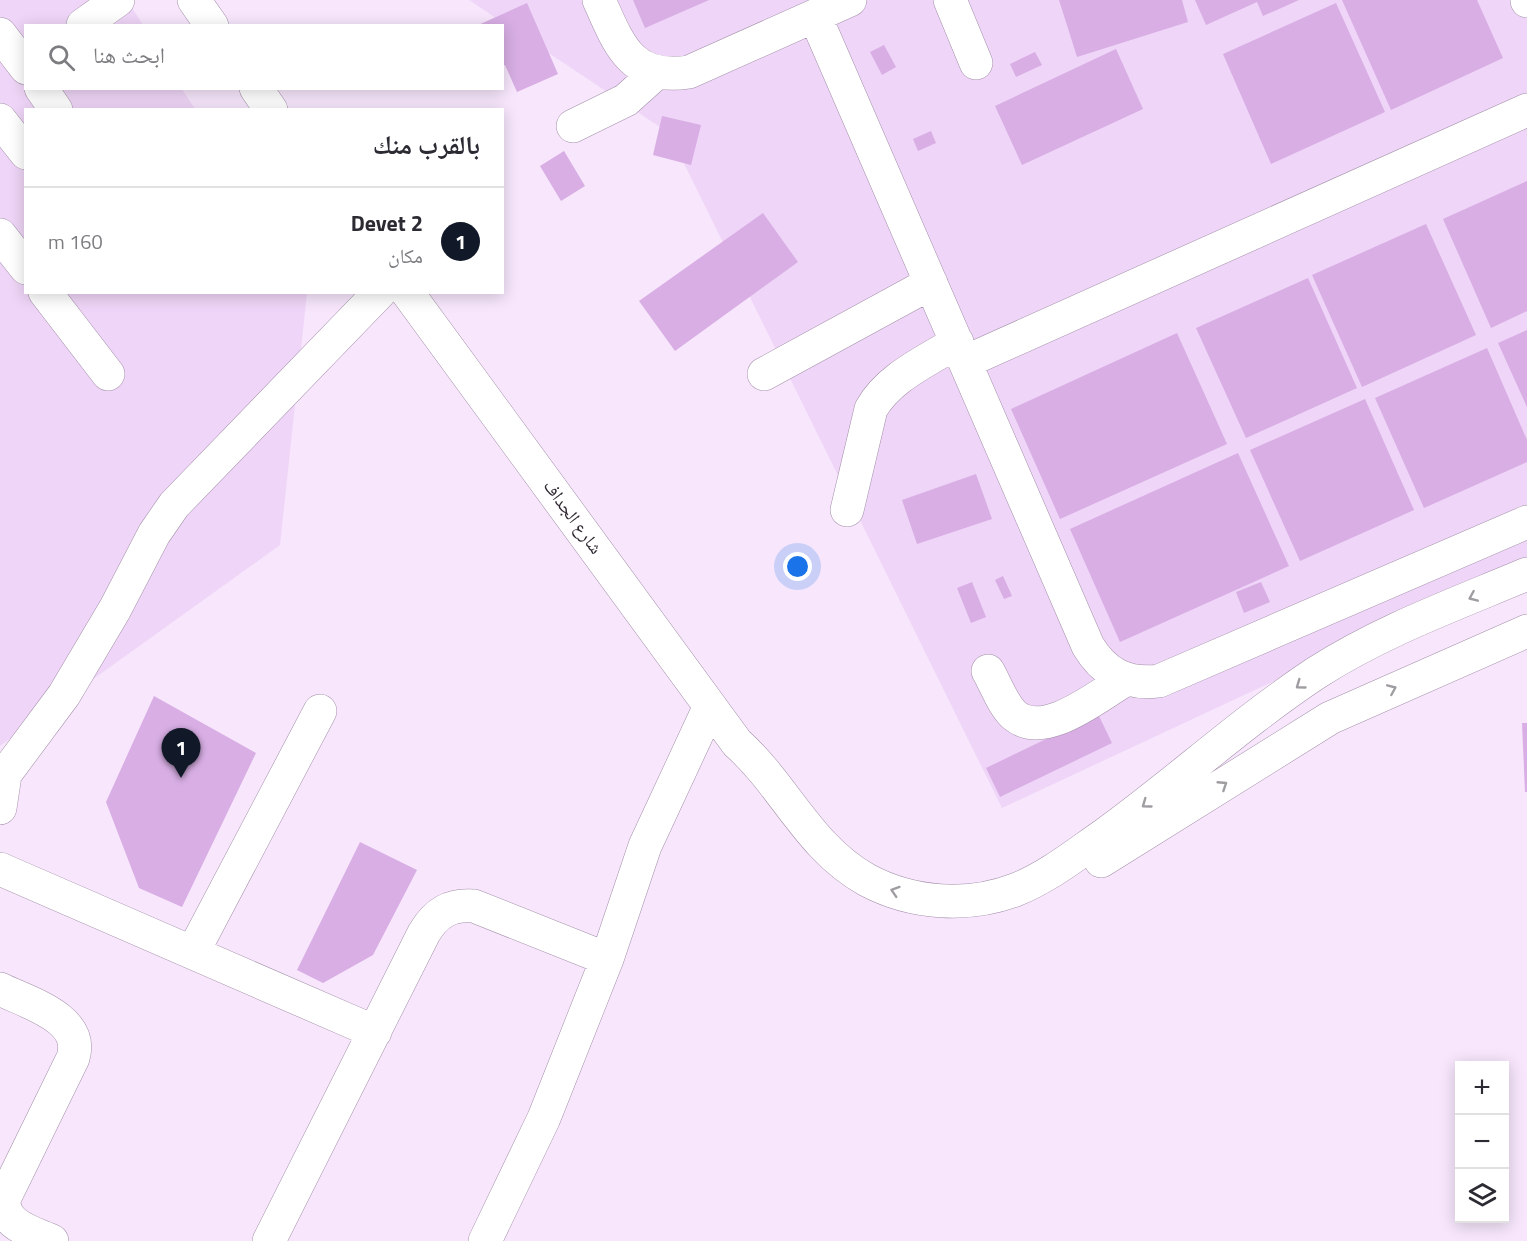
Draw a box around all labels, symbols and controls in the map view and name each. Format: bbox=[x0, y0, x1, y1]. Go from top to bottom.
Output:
search box bbox=[24, 24, 504, 90]
text: ابحث هنا bbox=[93, 38, 165, 72]
icon: search bbox=[45, 41, 78, 74]
text: بالقرب منك bbox=[373, 125, 480, 164]
text: Devet 2 bbox=[351, 206, 423, 240]
text: 160 m bbox=[48, 226, 103, 257]
text: 1 bbox=[455, 226, 466, 257]
text: مكان bbox=[388, 240, 423, 271]
street label: شارع الجداف bbox=[537, 474, 610, 560]
your location bbox=[783, 552, 812, 581]
one-way arrow bbox=[1469, 590, 1480, 602]
one-way arrow bbox=[1295, 678, 1306, 689]
one-way arrow bbox=[1386, 684, 1397, 696]
pin: 1 bbox=[162, 728, 201, 778]
one-way arrow bbox=[1217, 780, 1227, 792]
one-way arrow bbox=[1141, 797, 1152, 808]
one-way arrow bbox=[890, 886, 901, 899]
map controls bbox=[1455, 1061, 1509, 1223]
button: + bbox=[1455, 1061, 1509, 1115]
button: − bbox=[1455, 1115, 1509, 1169]
button: layers bbox=[1455, 1169, 1509, 1223]

